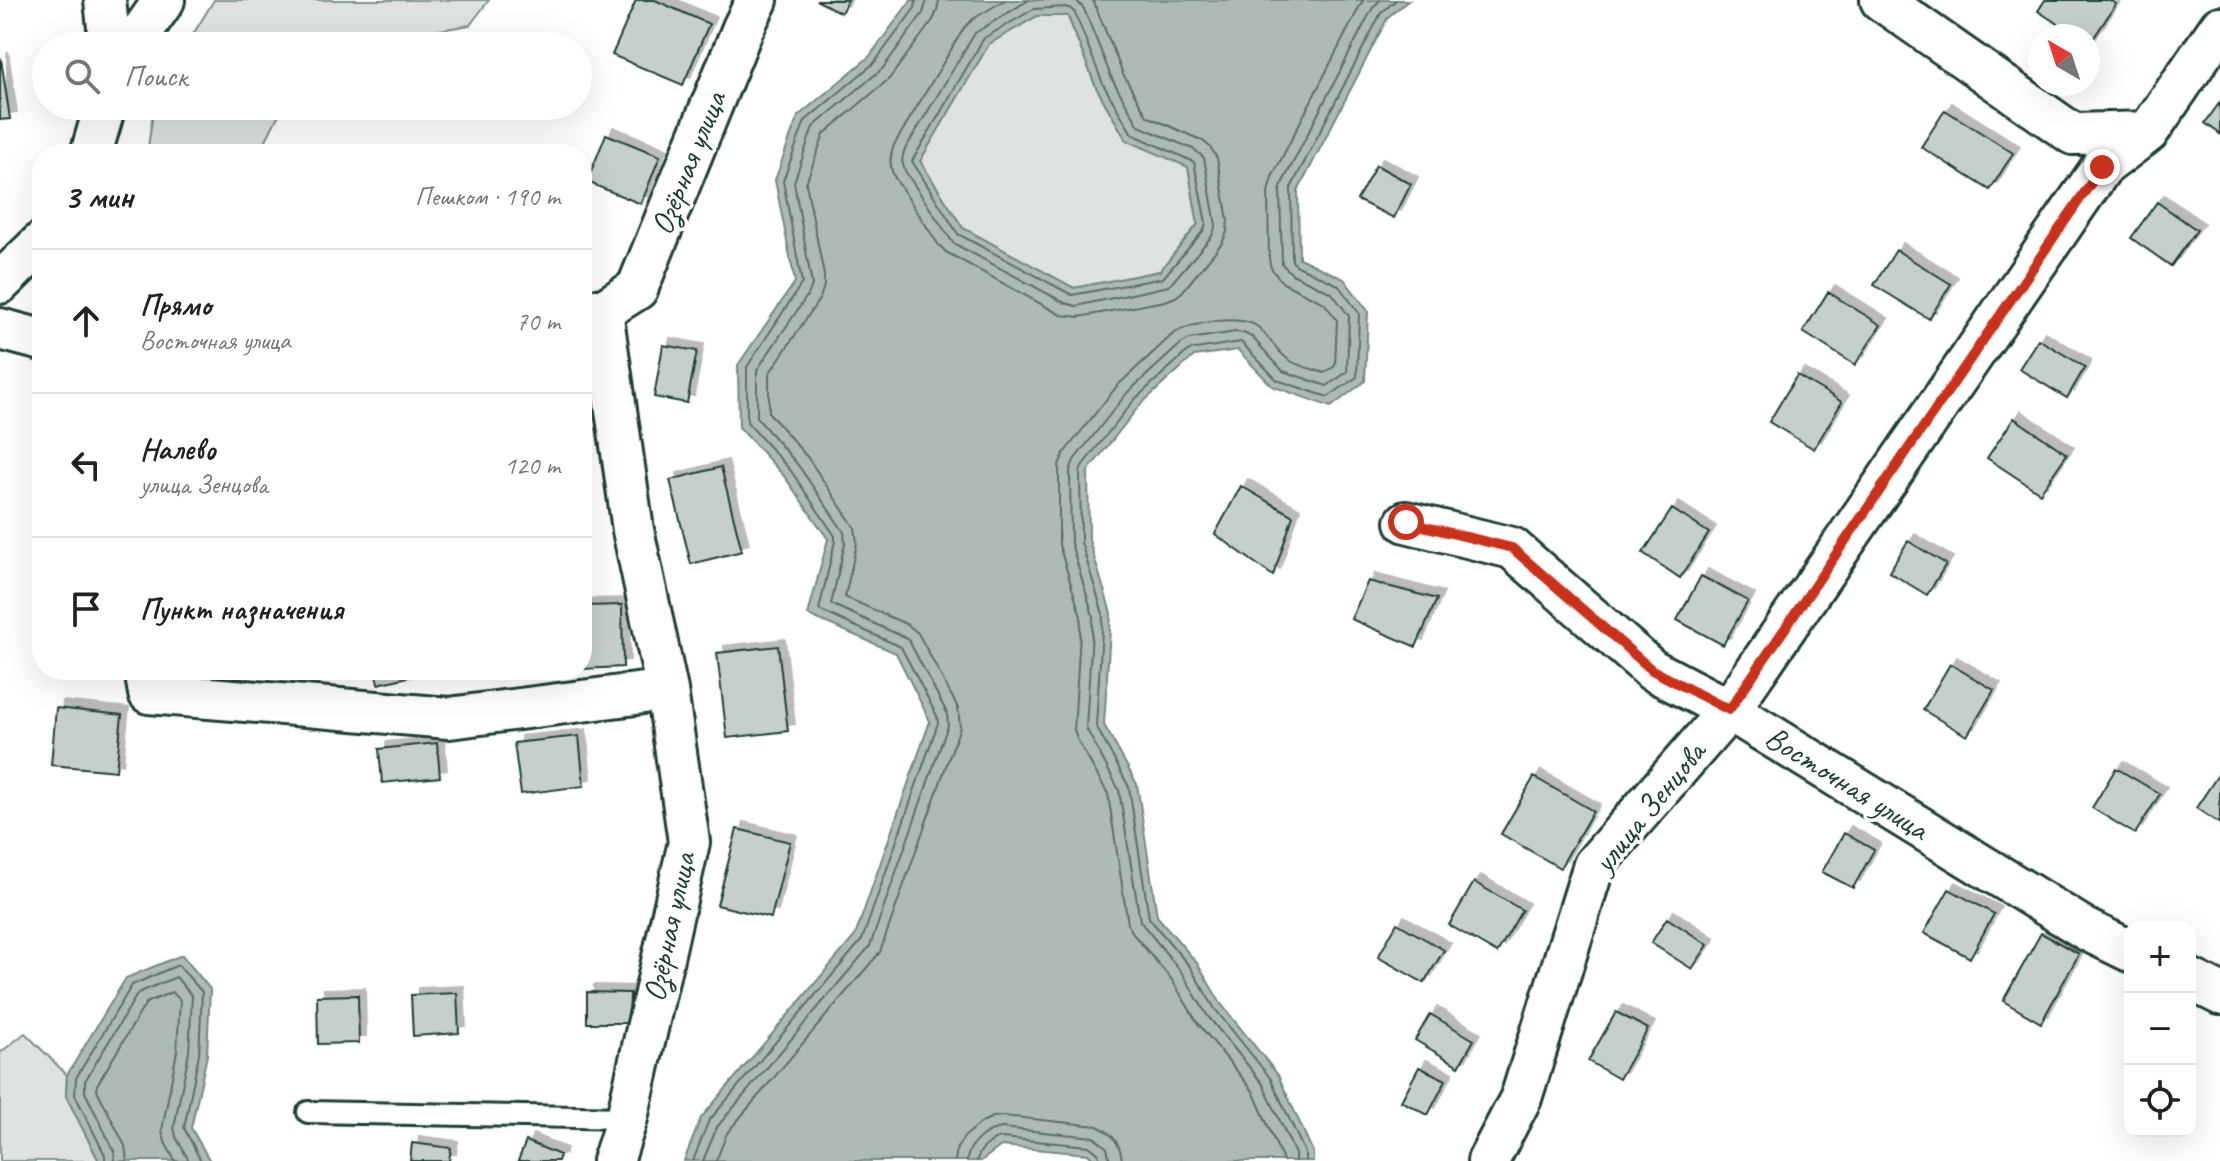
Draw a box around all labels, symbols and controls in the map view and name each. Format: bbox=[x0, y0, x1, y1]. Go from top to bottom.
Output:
north arrow bbox=[2028, 24, 2100, 96]
search box bbox=[32, 32, 592, 120]
icon: search bbox=[60, 54, 104, 98]
text: Поиск bbox=[124, 57, 187, 95]
street label: Озёрная улица bbox=[641, 83, 736, 241]
route end bbox=[2084, 149, 2120, 185]
text: 3 мин bbox=[64, 175, 133, 218]
text: Пешком · 190 m bbox=[415, 180, 560, 213]
text: Прямо bbox=[140, 286, 211, 324]
icon: ahead bbox=[64, 299, 108, 343]
text: 70 m bbox=[516, 305, 560, 338]
text: Восточная улица bbox=[140, 324, 290, 357]
text: Налево bbox=[140, 430, 216, 468]
icon: left bbox=[64, 443, 108, 487]
text: 120 m bbox=[504, 449, 560, 482]
text: улица Зенцова bbox=[140, 468, 268, 501]
route start bbox=[1388, 504, 1424, 540]
icon: arrive bbox=[64, 587, 108, 631]
text: Пункт назначения bbox=[140, 590, 343, 628]
street label: Восточная улица bbox=[1758, 717, 1938, 851]
street label: улица Зенцова bbox=[1582, 731, 1716, 883]
street label: Озёрная улица bbox=[633, 847, 705, 1005]
map controls bbox=[2124, 921, 2196, 1137]
button: + bbox=[2124, 921, 2196, 993]
button: − bbox=[2124, 993, 2196, 1065]
button: locate bbox=[2124, 1065, 2196, 1137]

